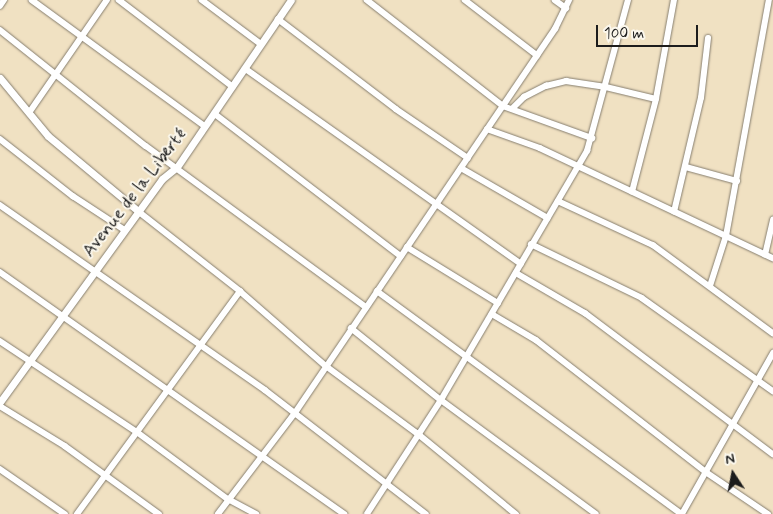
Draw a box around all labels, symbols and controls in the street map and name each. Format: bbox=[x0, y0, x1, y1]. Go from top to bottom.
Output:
scale bar bbox=[598, 15, 700, 47]
text: 100 m bbox=[604, 24, 644, 44]
street label: Avenue de la Liberté bbox=[78, 125, 192, 261]
north arrow bbox=[708, 449, 758, 499]
text: N bbox=[724, 450, 736, 469]

